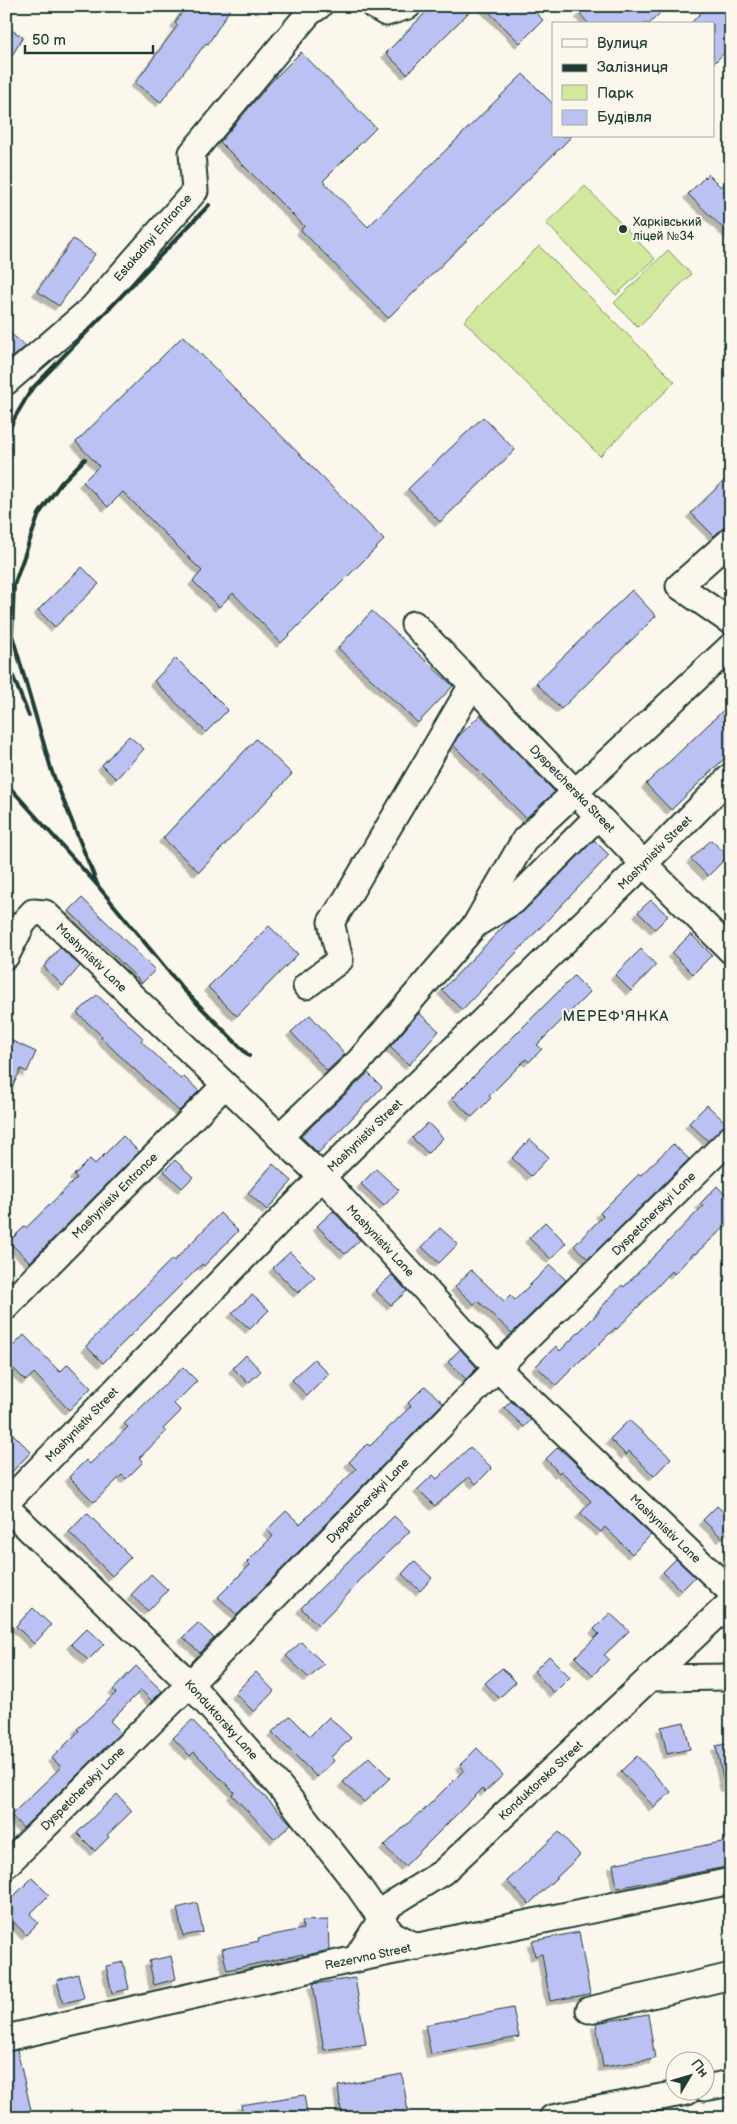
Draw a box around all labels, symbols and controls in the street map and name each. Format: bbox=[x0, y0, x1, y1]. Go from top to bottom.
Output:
scale bar bbox=[25, 22, 152, 54]
legend bbox=[552, 22, 714, 138]
text: 50 m bbox=[32, 31, 66, 50]
text: Вулиця bbox=[597, 34, 648, 53]
text: Залізниця bbox=[597, 58, 668, 77]
text: Парк bbox=[597, 84, 634, 103]
text: Будівля bbox=[597, 108, 652, 127]
street label: Estakadnyi Entrance bbox=[111, 191, 195, 285]
place label: Харківський ліцей №34 bbox=[633, 215, 702, 244]
marker: Харківський ліцей №34 bbox=[617, 223, 629, 235]
street label: Dyspetcherska Street bbox=[526, 742, 618, 836]
street label: Mashynistiv Street bbox=[615, 813, 695, 893]
street label: Mashynistiv Lane bbox=[52, 920, 130, 996]
district label: МЕРЕФ'ЯНКА bbox=[563, 1007, 669, 1026]
street label: Mashynistiv Street bbox=[324, 1096, 406, 1176]
street label: Mashynistiv Entrance bbox=[69, 1150, 161, 1242]
street label: Dyspetcherskyi Lane bbox=[609, 1169, 699, 1259]
street label: Mashynistiv Lane bbox=[343, 1202, 417, 1280]
street label: Mashynistiv Street bbox=[42, 1384, 122, 1466]
street label: Dyspetcherskyi Lane bbox=[323, 1455, 413, 1547]
street label: Mashynistiv Lane bbox=[626, 1491, 704, 1567]
street label: Konduktorsky Lane bbox=[181, 1677, 261, 1763]
street label: Konduktorska Street bbox=[496, 1738, 587, 1824]
street label: Dyspetcherskyi Lane bbox=[38, 1744, 128, 1834]
street label: Rezervna Street bbox=[323, 1940, 413, 1973]
north arrow bbox=[664, 2052, 714, 2102]
text: Пн bbox=[687, 2056, 712, 2081]

